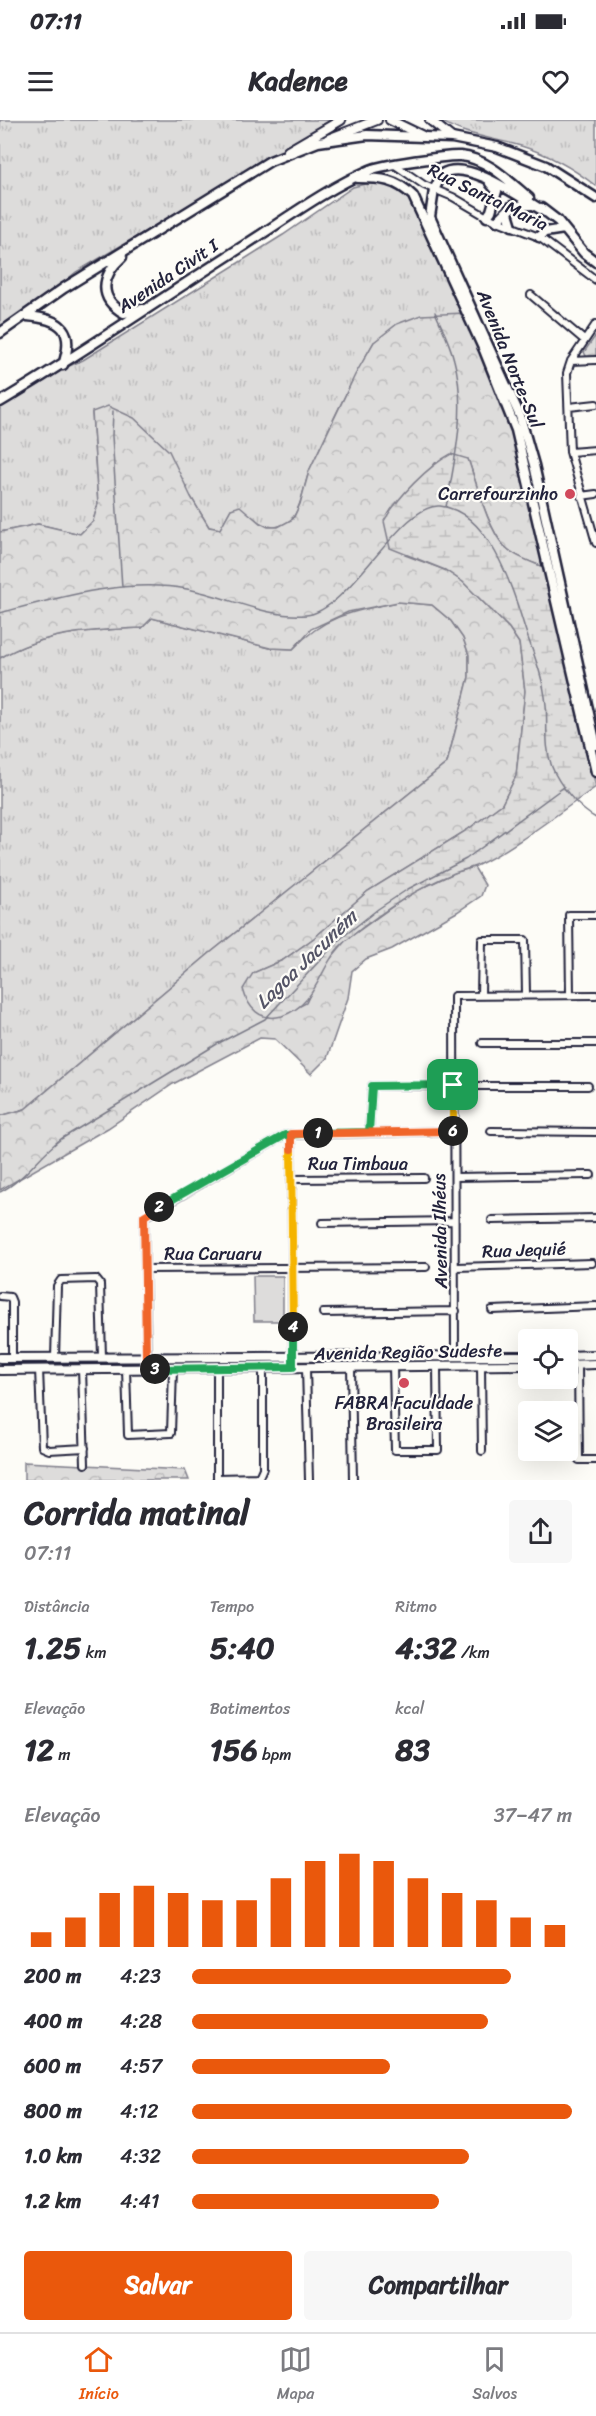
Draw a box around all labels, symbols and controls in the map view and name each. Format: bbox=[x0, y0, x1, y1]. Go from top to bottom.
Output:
text: 07:11 bbox=[30, 2, 82, 41]
text: Kadence bbox=[248, 57, 348, 105]
icon: menu bbox=[24, 65, 57, 98]
icon: heart bbox=[539, 65, 572, 98]
street label: Rua Santa Maria bbox=[422, 154, 554, 240]
street label: Avenida Civit I bbox=[110, 229, 227, 322]
street label: Avenida Norte-Sul bbox=[467, 284, 553, 434]
place label: Carrefourzinho bbox=[438, 478, 558, 510]
marker: Carrefourzinho bbox=[563, 487, 577, 501]
water label: Lagoa Jacuném bbox=[247, 899, 368, 1018]
pin bbox=[427, 1059, 478, 1110]
icon: arrive bbox=[436, 1068, 469, 1101]
pin: 6 bbox=[438, 1116, 468, 1146]
text: 6 bbox=[448, 1116, 458, 1145]
pin: 1 bbox=[303, 1118, 333, 1148]
text: 1 bbox=[315, 1118, 321, 1147]
street label: Rua Timbaua bbox=[308, 1148, 408, 1180]
street label: Avenida Ilhéus bbox=[423, 1172, 457, 1290]
pin: 2 bbox=[144, 1192, 174, 1222]
text: 2 bbox=[154, 1192, 164, 1221]
street label: Rua Jequié bbox=[481, 1233, 567, 1267]
street label: Rua Caruaru bbox=[164, 1238, 262, 1270]
pin: 4 bbox=[278, 1312, 308, 1342]
text: 4 bbox=[288, 1312, 298, 1341]
map controls bbox=[518, 1329, 578, 1461]
button: locate bbox=[518, 1329, 578, 1389]
street label: Avenida Região Sudeste bbox=[313, 1334, 503, 1370]
pin: 3 bbox=[140, 1354, 170, 1384]
text: 3 bbox=[151, 1354, 159, 1383]
marker: FABRA Faculdade Brasileira bbox=[397, 1376, 411, 1390]
place label: FABRA Faculdade Brasileira bbox=[335, 1387, 473, 1440]
button: layers bbox=[518, 1401, 578, 1461]
text: Corrida matinal bbox=[24, 1484, 249, 1542]
button: share bbox=[509, 1500, 572, 1563]
text: 07:11 bbox=[24, 1536, 71, 1571]
text: Distância bbox=[24, 1592, 90, 1621]
text: Tempo bbox=[210, 1592, 254, 1621]
text: Ritmo bbox=[395, 1592, 437, 1621]
text: 1.25 bbox=[24, 1621, 82, 1675]
text: 5:40 bbox=[210, 1621, 275, 1675]
text: 4:32 bbox=[395, 1621, 457, 1675]
text: km bbox=[82, 1638, 107, 1667]
text: /km bbox=[457, 1638, 490, 1667]
text: Elevação bbox=[24, 1694, 85, 1723]
text: Batimentos bbox=[210, 1694, 290, 1723]
text: kcal bbox=[395, 1694, 424, 1723]
text: 12 bbox=[24, 1723, 54, 1777]
text: 156 bbox=[210, 1723, 258, 1777]
text: 83 bbox=[395, 1723, 430, 1777]
text: m bbox=[54, 1740, 71, 1769]
text: bpm bbox=[258, 1740, 292, 1769]
text: Elevação bbox=[24, 1798, 100, 1833]
text: 37–47 m bbox=[494, 1798, 572, 1833]
text: 200 m bbox=[24, 1959, 81, 1994]
text: 4:23 bbox=[120, 1959, 161, 1994]
text: 400 m bbox=[24, 2004, 82, 2039]
text: 4:28 bbox=[120, 2004, 162, 2039]
text: 600 m bbox=[24, 2049, 81, 2084]
text: 4:57 bbox=[120, 2049, 162, 2084]
text: 800 m bbox=[24, 2094, 82, 2129]
text: 4:12 bbox=[120, 2094, 159, 2129]
text: 1.0 km bbox=[24, 2139, 82, 2174]
text: 4:32 bbox=[120, 2139, 161, 2174]
text: 1.2 km bbox=[24, 2184, 81, 2219]
text: 4:41 bbox=[120, 2184, 160, 2219]
button: Salvar bbox=[24, 2251, 292, 2320]
button: Compartilhar bbox=[304, 2251, 572, 2320]
tab: Início bbox=[79, 2343, 119, 2408]
tab: Mapa bbox=[277, 2343, 314, 2408]
tab: Salvos bbox=[472, 2343, 517, 2408]

